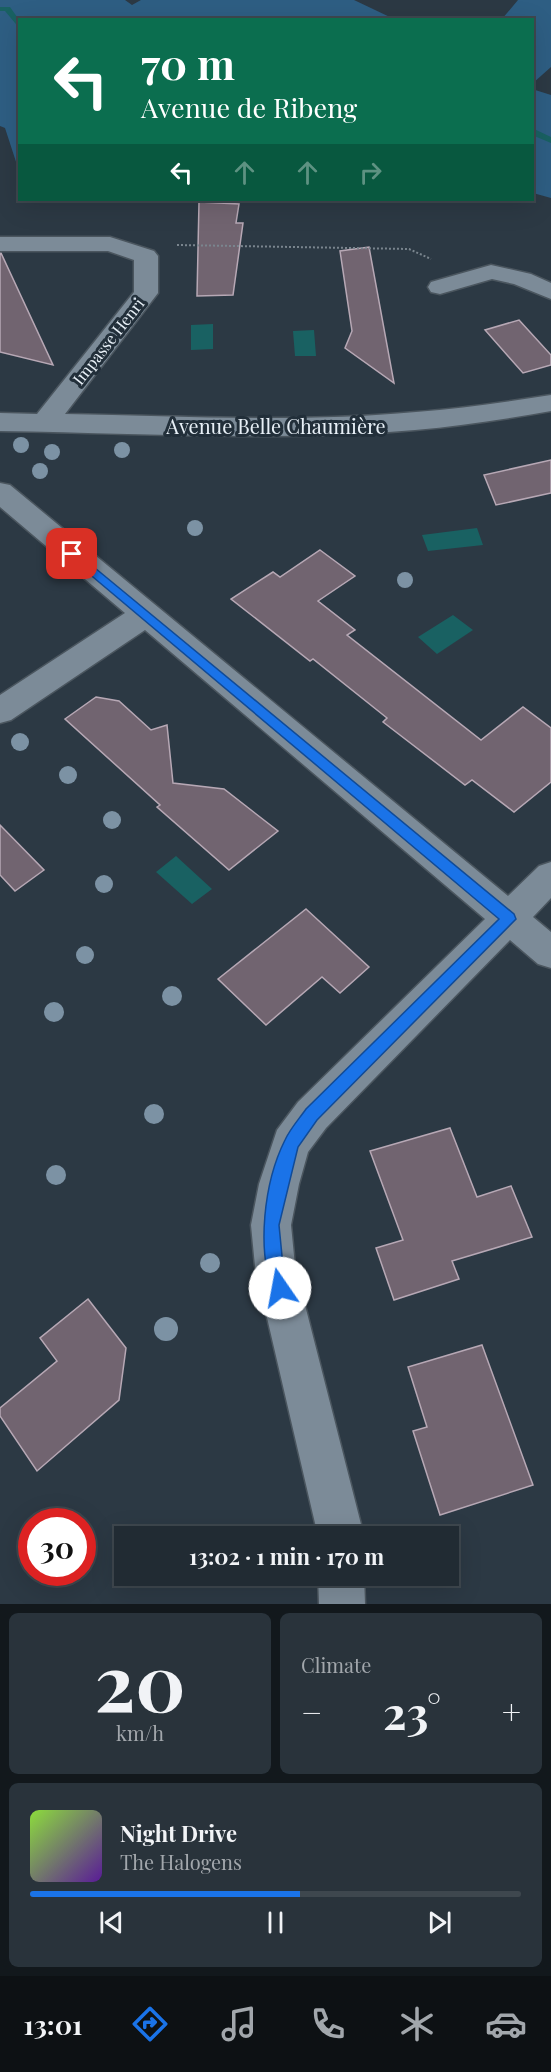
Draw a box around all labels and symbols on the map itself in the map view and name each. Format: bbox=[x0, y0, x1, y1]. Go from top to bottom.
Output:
street label: Impasse Henri bbox=[68, 293, 149, 389]
street label: Avenue Belle Chaumière bbox=[165, 412, 386, 439]
pin bbox=[46, 528, 97, 579]
position arrow bbox=[248, 1256, 312, 1320]
speed limit sign: 30 bbox=[18, 1508, 96, 1586]

